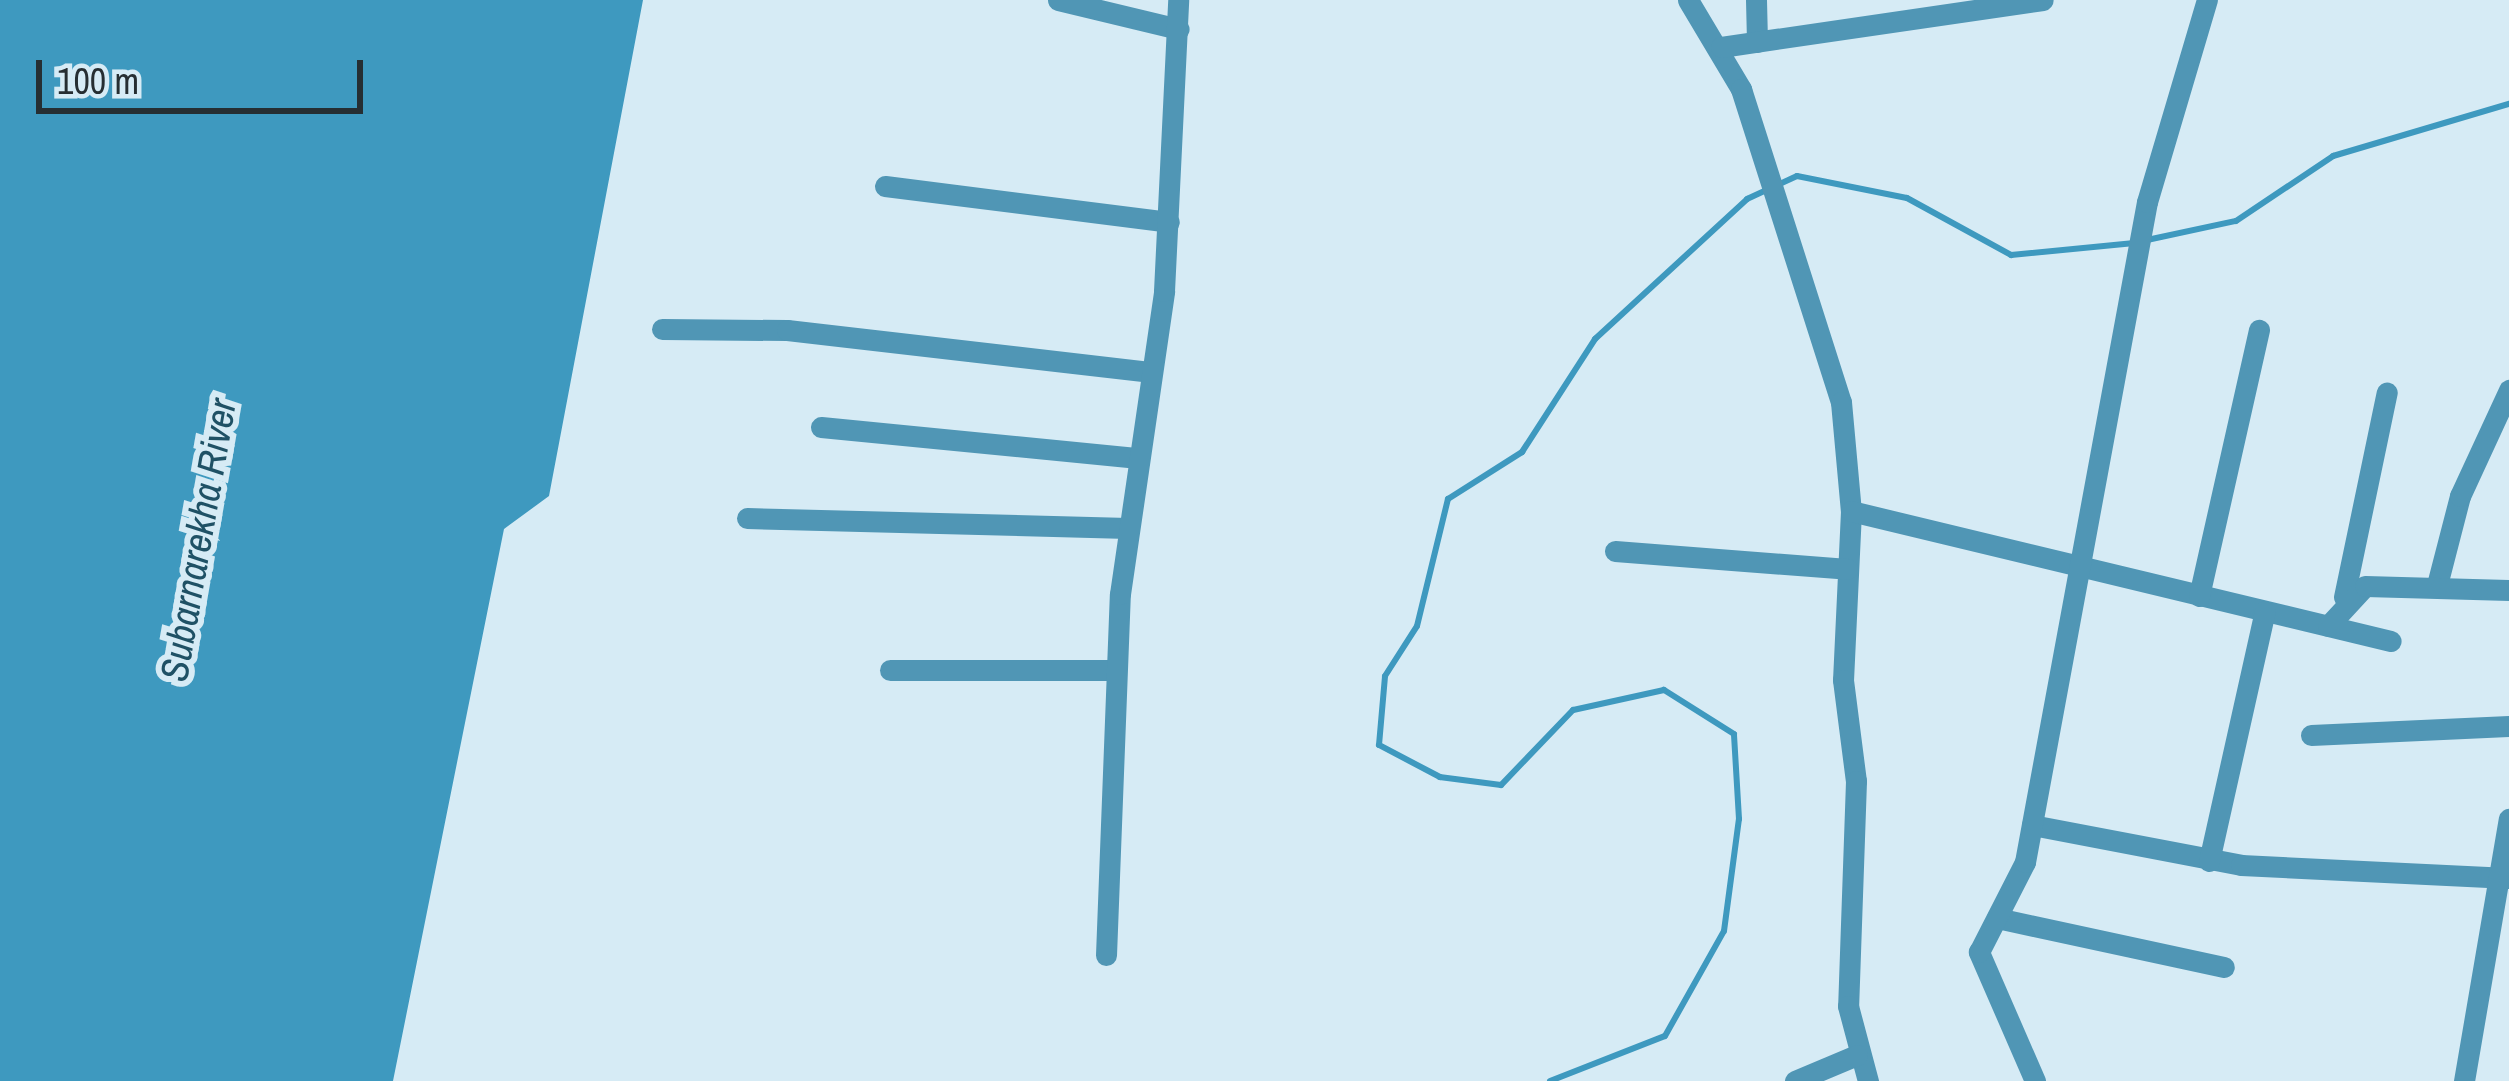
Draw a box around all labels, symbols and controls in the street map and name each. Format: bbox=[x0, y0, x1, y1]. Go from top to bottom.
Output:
scale bar bbox=[42, 36, 369, 110]
text: 100 m bbox=[57, 57, 139, 105]
water label: Subarnarekha River bbox=[150, 395, 246, 685]

